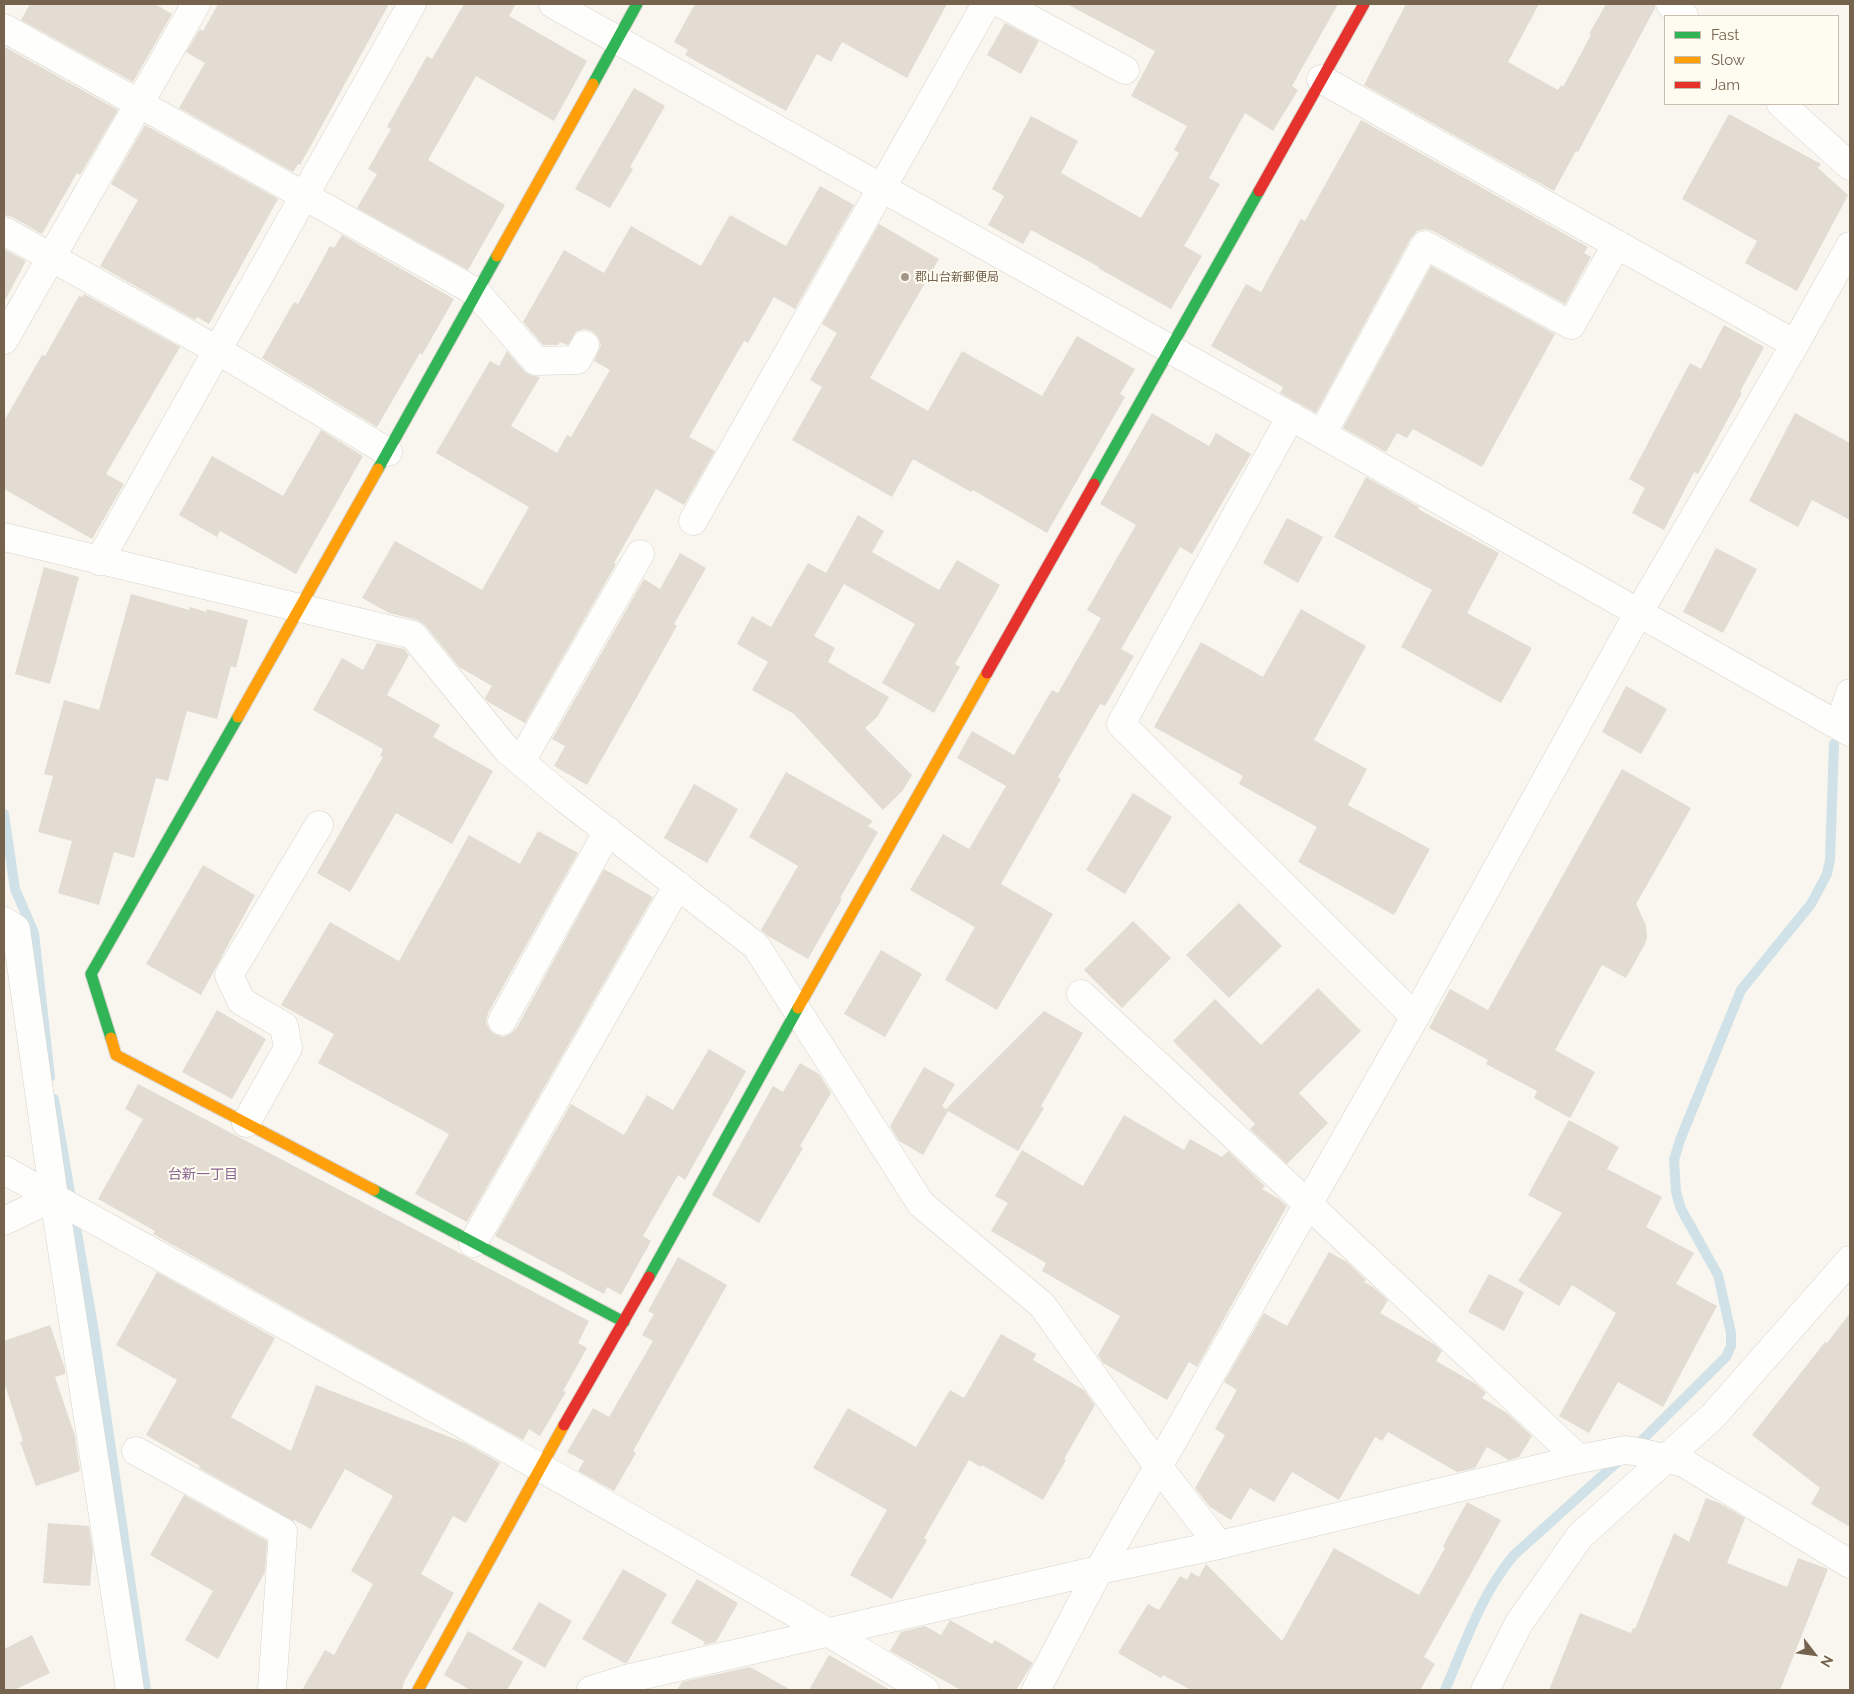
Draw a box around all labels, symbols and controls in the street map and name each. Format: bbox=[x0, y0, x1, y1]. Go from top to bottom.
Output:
legend bbox=[1664, 15, 1839, 105]
text: Fast bbox=[1711, 26, 1739, 44]
text: Slow bbox=[1711, 51, 1745, 69]
text: Jam bbox=[1711, 76, 1740, 94]
place label: 郡山台新郵便局 bbox=[915, 270, 999, 284]
marker: 郡山台新郵便局 bbox=[899, 271, 911, 283]
district label: 台新一丁目 bbox=[168, 1167, 238, 1183]
north arrow bbox=[1789, 1629, 1839, 1679]
text: N bbox=[1817, 1653, 1837, 1670]

